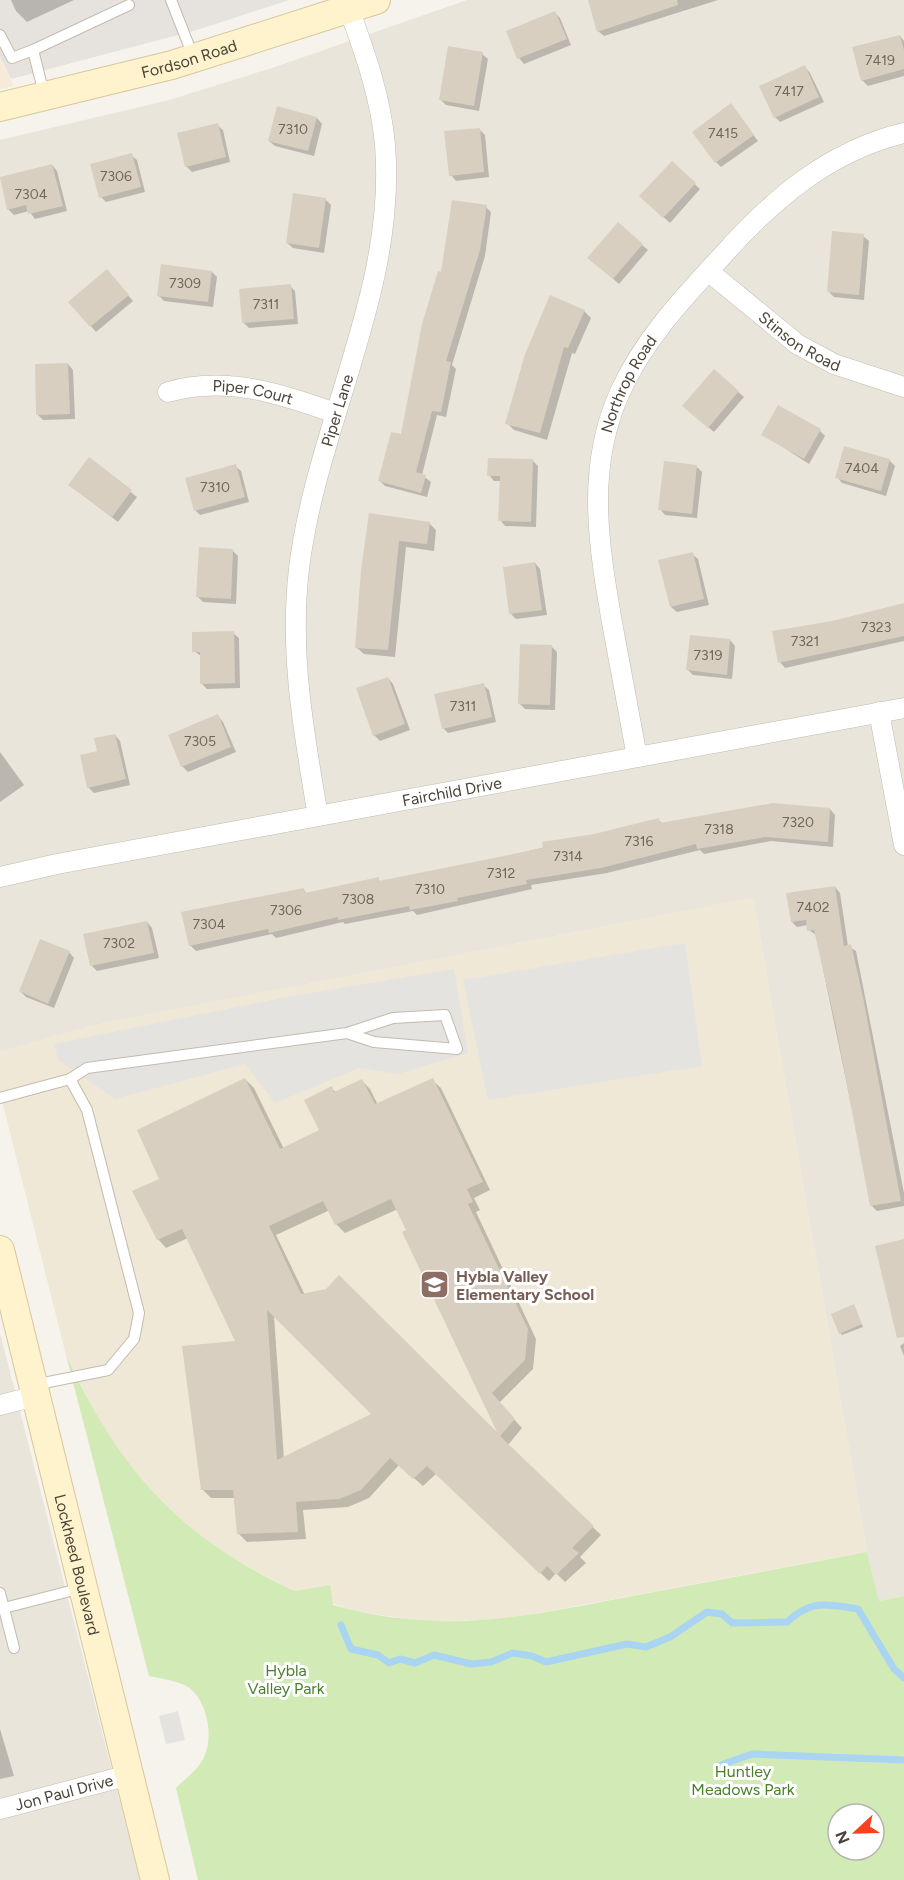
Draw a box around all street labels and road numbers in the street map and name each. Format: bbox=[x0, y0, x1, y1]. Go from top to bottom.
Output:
street label: Fordson Road bbox=[139, 35, 239, 82]
street label: Stinson Road bbox=[755, 307, 843, 375]
street label: Northrop Road bbox=[597, 331, 660, 435]
street label: Piper Lane bbox=[317, 372, 357, 449]
street label: Piper Court bbox=[212, 376, 296, 408]
street label: Fairchild Drive bbox=[400, 773, 504, 810]
street label: Lockheed Boulevard bbox=[51, 1492, 104, 1637]
street label: Jon Paul Drive bbox=[12, 1770, 115, 1814]

